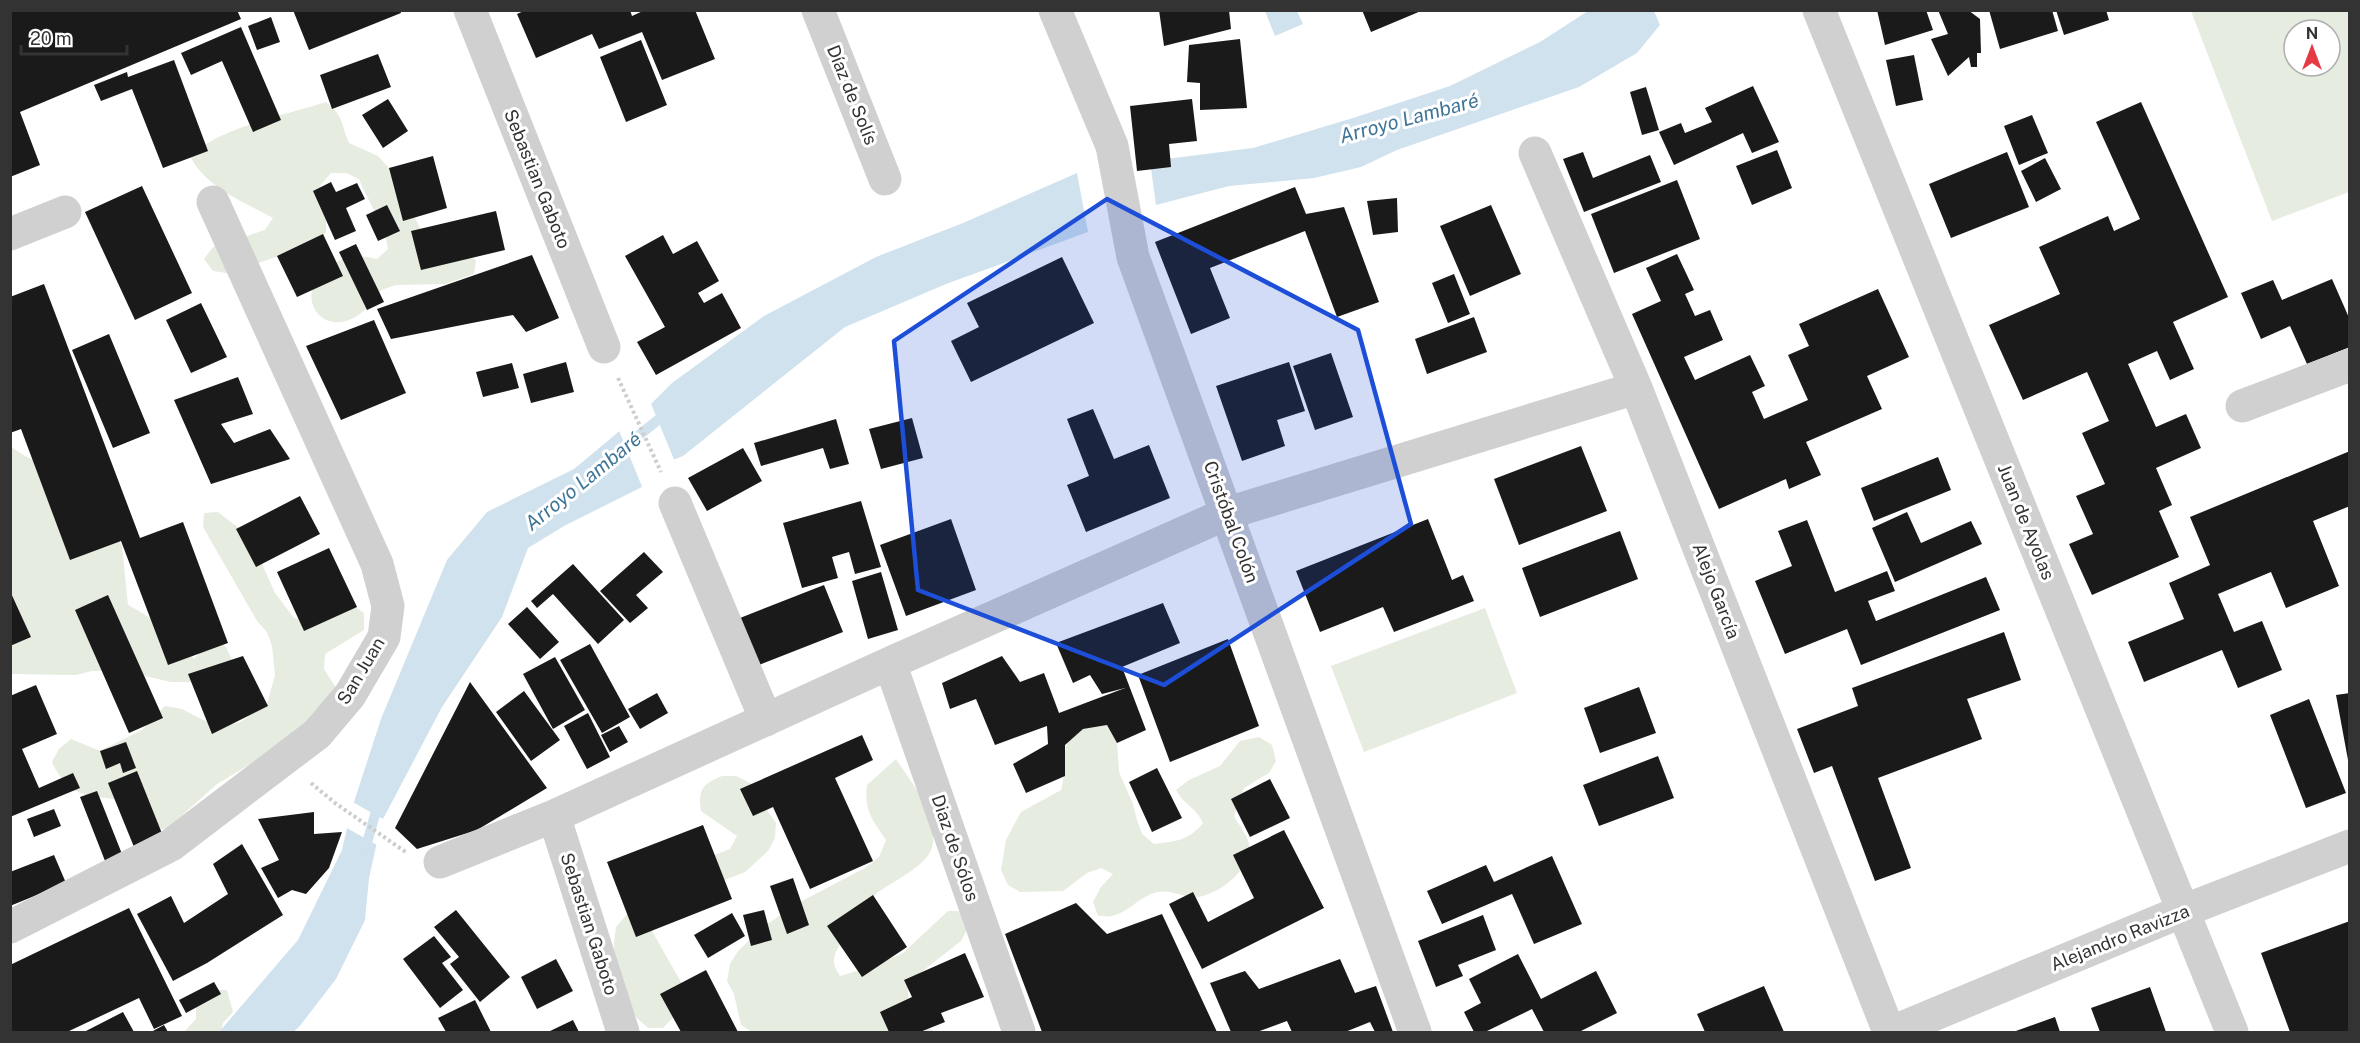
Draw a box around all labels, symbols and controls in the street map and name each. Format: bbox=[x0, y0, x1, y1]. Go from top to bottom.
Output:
scale bar bbox=[21, 18, 128, 56]
north arrow bbox=[2282, 18, 2342, 78]
text: N bbox=[2306, 24, 2318, 43]
text: 20 m bbox=[30, 28, 72, 49]
street label: Díaz de Solís bbox=[823, 42, 882, 148]
water label: Arroyo Lambaré bbox=[1337, 88, 1481, 148]
street label: Sebastian Gaboto bbox=[500, 106, 575, 252]
water label: Arroyo Lambaré bbox=[520, 427, 646, 535]
street label: Cristóbal Colón bbox=[1200, 458, 1263, 586]
street label: Juan de Ayolas bbox=[1994, 461, 2059, 583]
street label: Alejo García bbox=[1689, 540, 1744, 642]
street label: San Juan bbox=[332, 633, 389, 708]
street label: Diaz de Sólos bbox=[927, 792, 984, 904]
street label: Sebastian Gaboto bbox=[557, 850, 622, 998]
street label: Alejandro Ravizza bbox=[2047, 900, 2192, 975]

